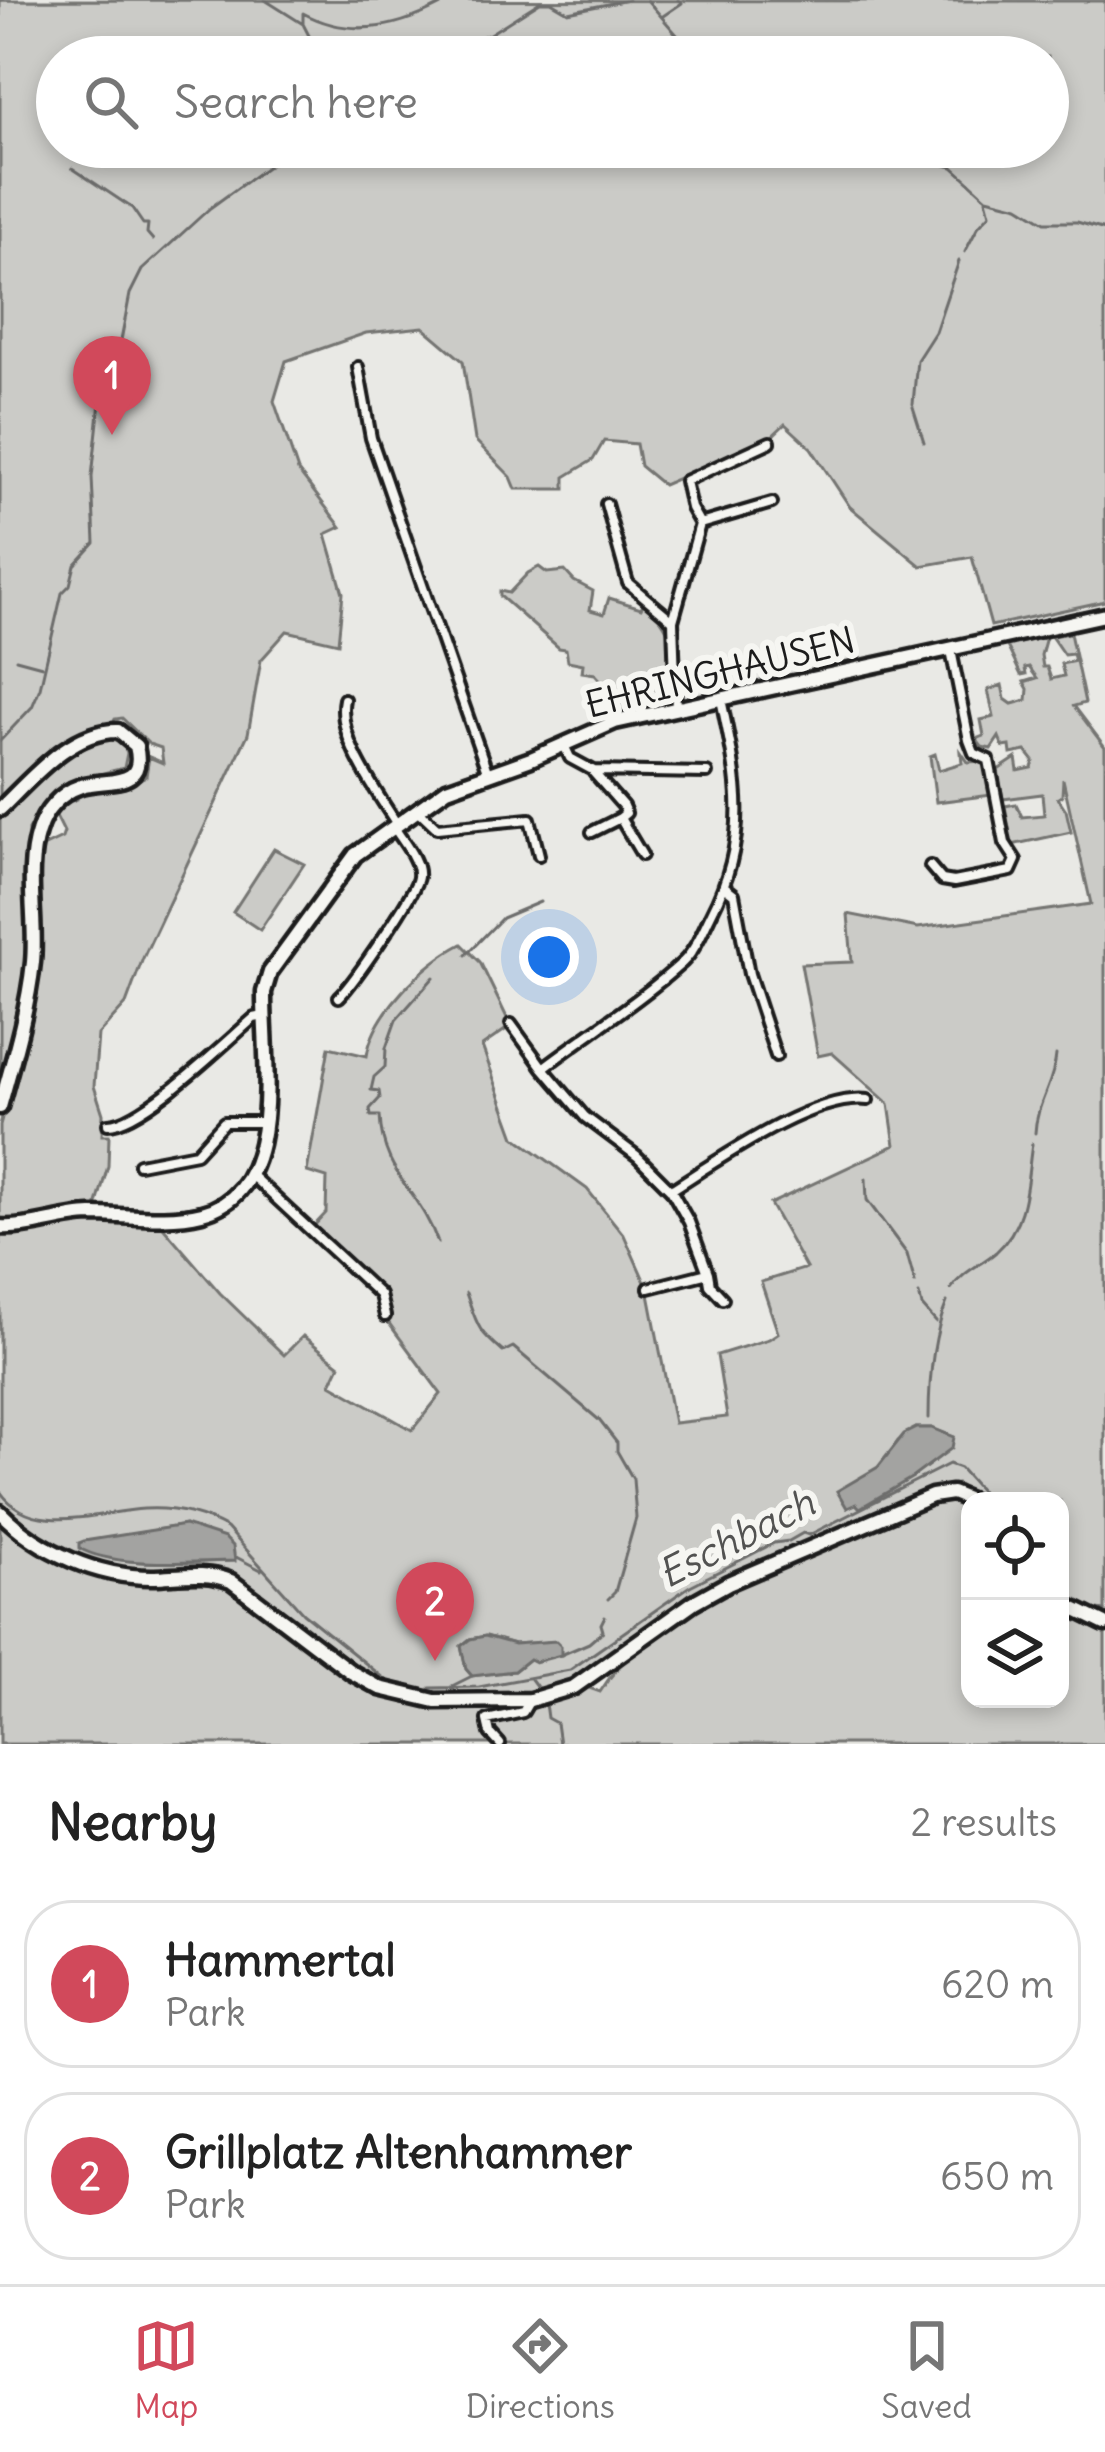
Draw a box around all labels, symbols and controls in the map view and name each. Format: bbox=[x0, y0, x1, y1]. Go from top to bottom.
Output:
search box bbox=[36, 36, 1069, 168]
icon: search bbox=[78, 69, 144, 135]
text: Search here bbox=[174, 74, 418, 130]
pin: 1 bbox=[73, 336, 151, 435]
street label: EHRINGHAUSEN bbox=[581, 617, 859, 728]
your location bbox=[519, 927, 579, 987]
water label: Eschbach bbox=[650, 1478, 824, 1599]
map controls bbox=[961, 1492, 1069, 1708]
button: locate bbox=[961, 1492, 1069, 1600]
pin: 2 bbox=[396, 1562, 474, 1661]
button: layers bbox=[961, 1600, 1069, 1708]
text: Nearby bbox=[48, 1790, 217, 1854]
text: 2 results bbox=[910, 1798, 1057, 1847]
text: Hammertal bbox=[165, 1932, 396, 1988]
text: 1 bbox=[82, 1960, 98, 2009]
text: 620 m bbox=[941, 1960, 1054, 2009]
text: Park bbox=[165, 1988, 246, 2037]
text: Grillplatz Altenhammer bbox=[165, 2124, 632, 2180]
text: 2 bbox=[79, 2152, 101, 2201]
text: 650 m bbox=[940, 2152, 1054, 2201]
text: Park bbox=[165, 2180, 246, 2229]
tab: Map bbox=[133, 2313, 199, 2427]
tab: Directions bbox=[466, 2313, 615, 2427]
tab: Saved bbox=[881, 2313, 972, 2427]

